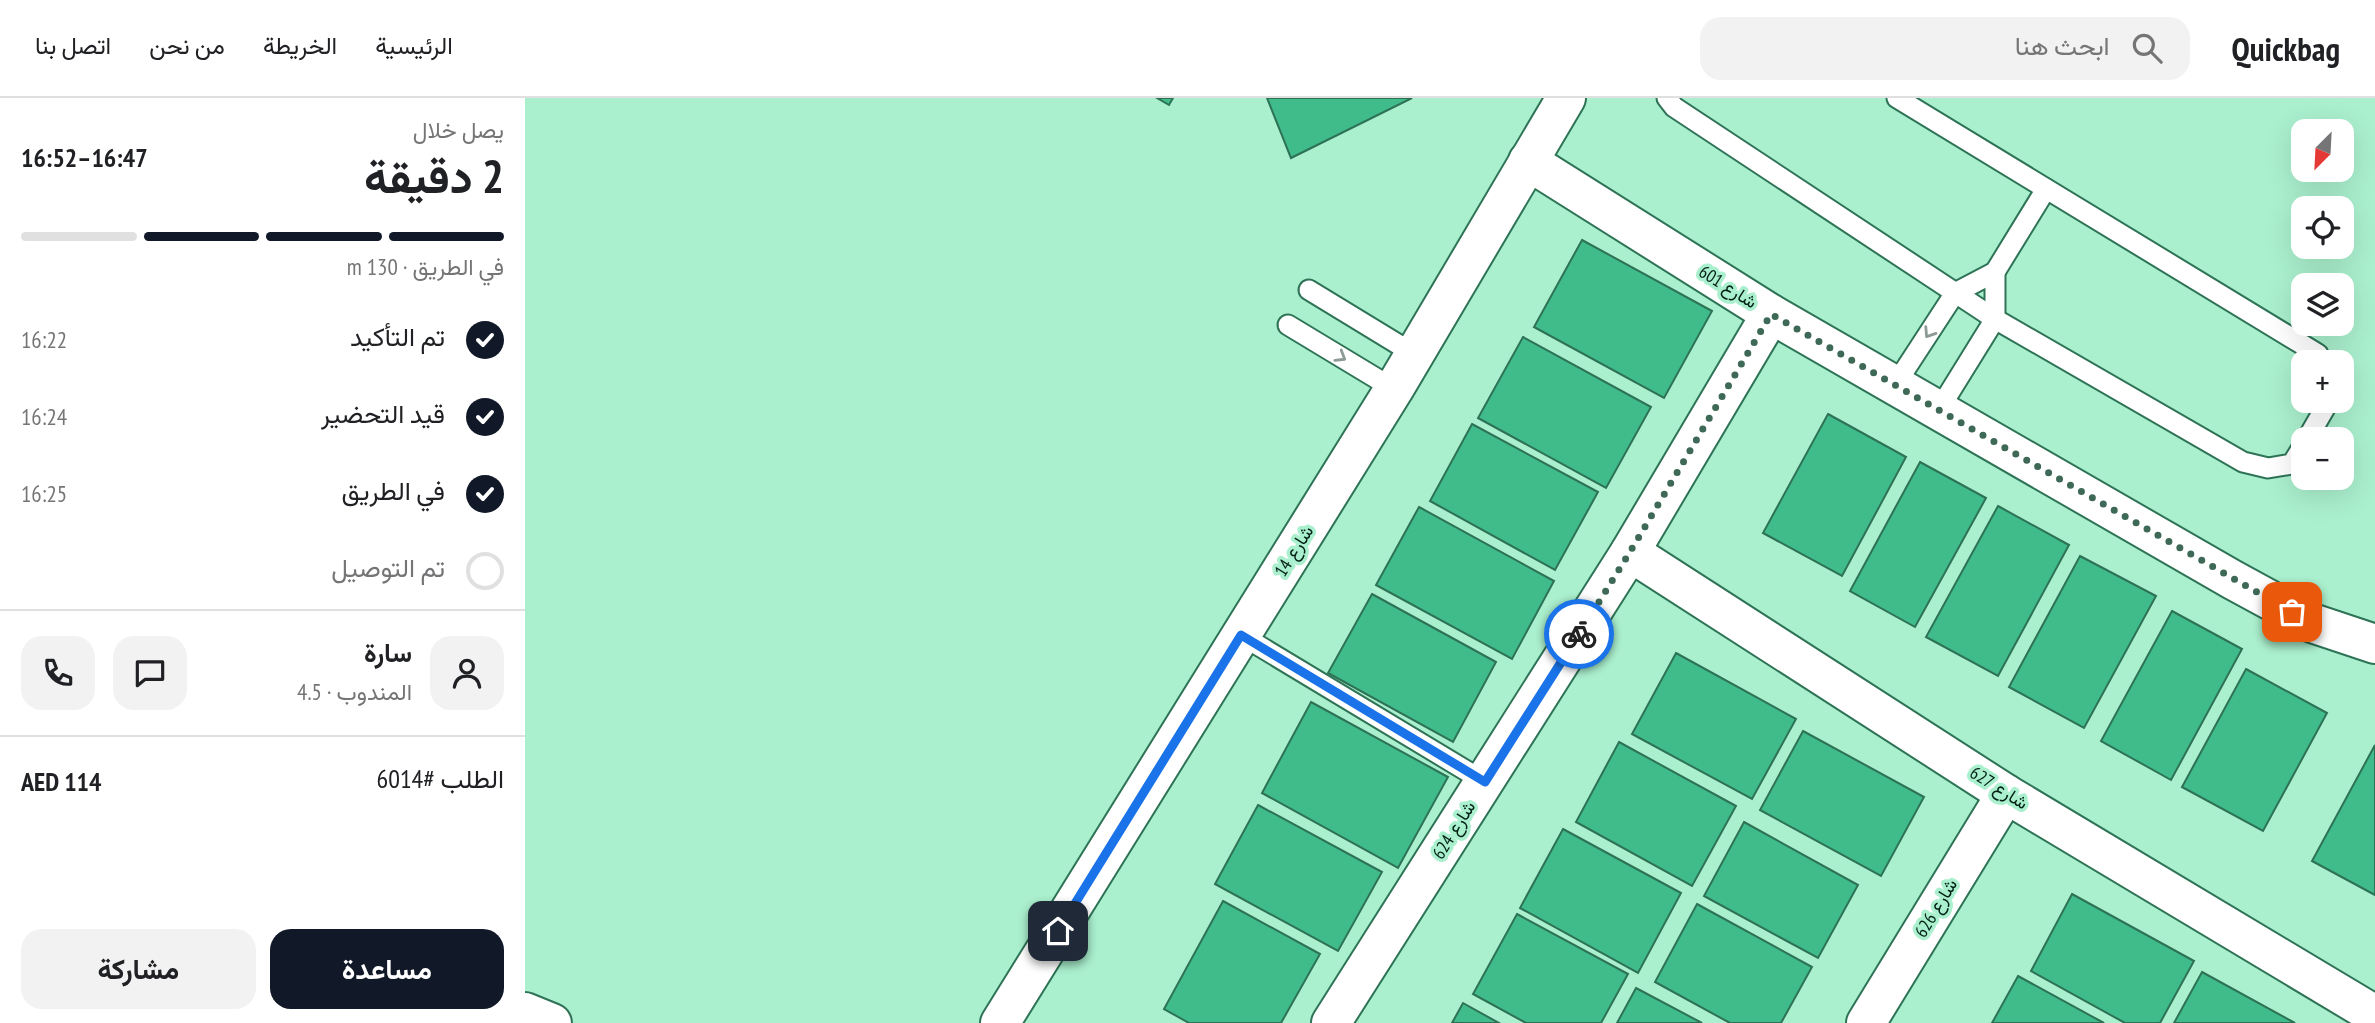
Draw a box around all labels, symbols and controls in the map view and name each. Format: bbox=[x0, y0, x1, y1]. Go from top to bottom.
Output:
search box bbox=[1700, 17, 2190, 80]
text: Quickbag bbox=[2232, 27, 2340, 70]
text: ابحث هنا bbox=[2015, 29, 2110, 62]
icon: search bbox=[2128, 29, 2166, 67]
text: اتصل بنا bbox=[35, 30, 111, 61]
text: من نحن bbox=[149, 30, 225, 61]
text: الخريطة bbox=[263, 30, 337, 61]
text: الرئيسية bbox=[375, 30, 453, 61]
text: يصل خلال bbox=[413, 115, 504, 144]
north arrow bbox=[2291, 119, 2354, 182]
map controls bbox=[2291, 119, 2354, 490]
text: 16:47–16:52 bbox=[21, 141, 148, 174]
text: 2 دقيقة bbox=[364, 146, 504, 206]
button: locate bbox=[2291, 196, 2354, 259]
text: في الطريق · 130 m bbox=[347, 252, 504, 281]
street label: شارع 601 bbox=[1694, 260, 1762, 314]
button: layers bbox=[2291, 273, 2354, 336]
text: تم التأكيد bbox=[350, 320, 445, 353]
icon: check bbox=[466, 321, 504, 359]
text: 16:22 bbox=[21, 325, 67, 354]
one-way arrow bbox=[1925, 325, 1937, 338]
one-way arrow bbox=[1333, 349, 1346, 362]
button: + bbox=[2291, 350, 2354, 413]
text: قيد التحضير bbox=[321, 397, 445, 430]
icon: check bbox=[466, 398, 504, 436]
text: 16:24 bbox=[21, 402, 67, 431]
button: − bbox=[2291, 427, 2354, 490]
text: في الطريق bbox=[341, 474, 445, 507]
icon: check bbox=[466, 475, 504, 513]
text: 16:25 bbox=[21, 479, 67, 508]
street label: شارع 14 bbox=[1269, 521, 1319, 581]
text: تم التوصيل bbox=[331, 551, 445, 584]
pin bbox=[2262, 582, 2322, 642]
icon: bag bbox=[2273, 593, 2311, 631]
courier bbox=[1544, 599, 1614, 669]
icon: bike bbox=[1560, 615, 1598, 653]
button: phone bbox=[21, 636, 95, 710]
button: chat bbox=[113, 636, 187, 710]
text: سارة bbox=[364, 636, 412, 669]
button: person bbox=[430, 636, 504, 710]
text: المندوب · 4.5 bbox=[297, 677, 412, 706]
street label: شارع 627 bbox=[1965, 761, 2033, 815]
text: الطلب #6014 bbox=[376, 762, 504, 795]
text: AED 114 bbox=[21, 765, 101, 798]
street label: شارع 624 bbox=[1427, 796, 1481, 864]
street label: شارع 626 bbox=[1909, 874, 1963, 942]
pin bbox=[1028, 901, 1088, 961]
icon: home bbox=[1039, 912, 1077, 950]
button: مشاركة bbox=[21, 929, 256, 1009]
button: مساعدة bbox=[270, 929, 504, 1009]

